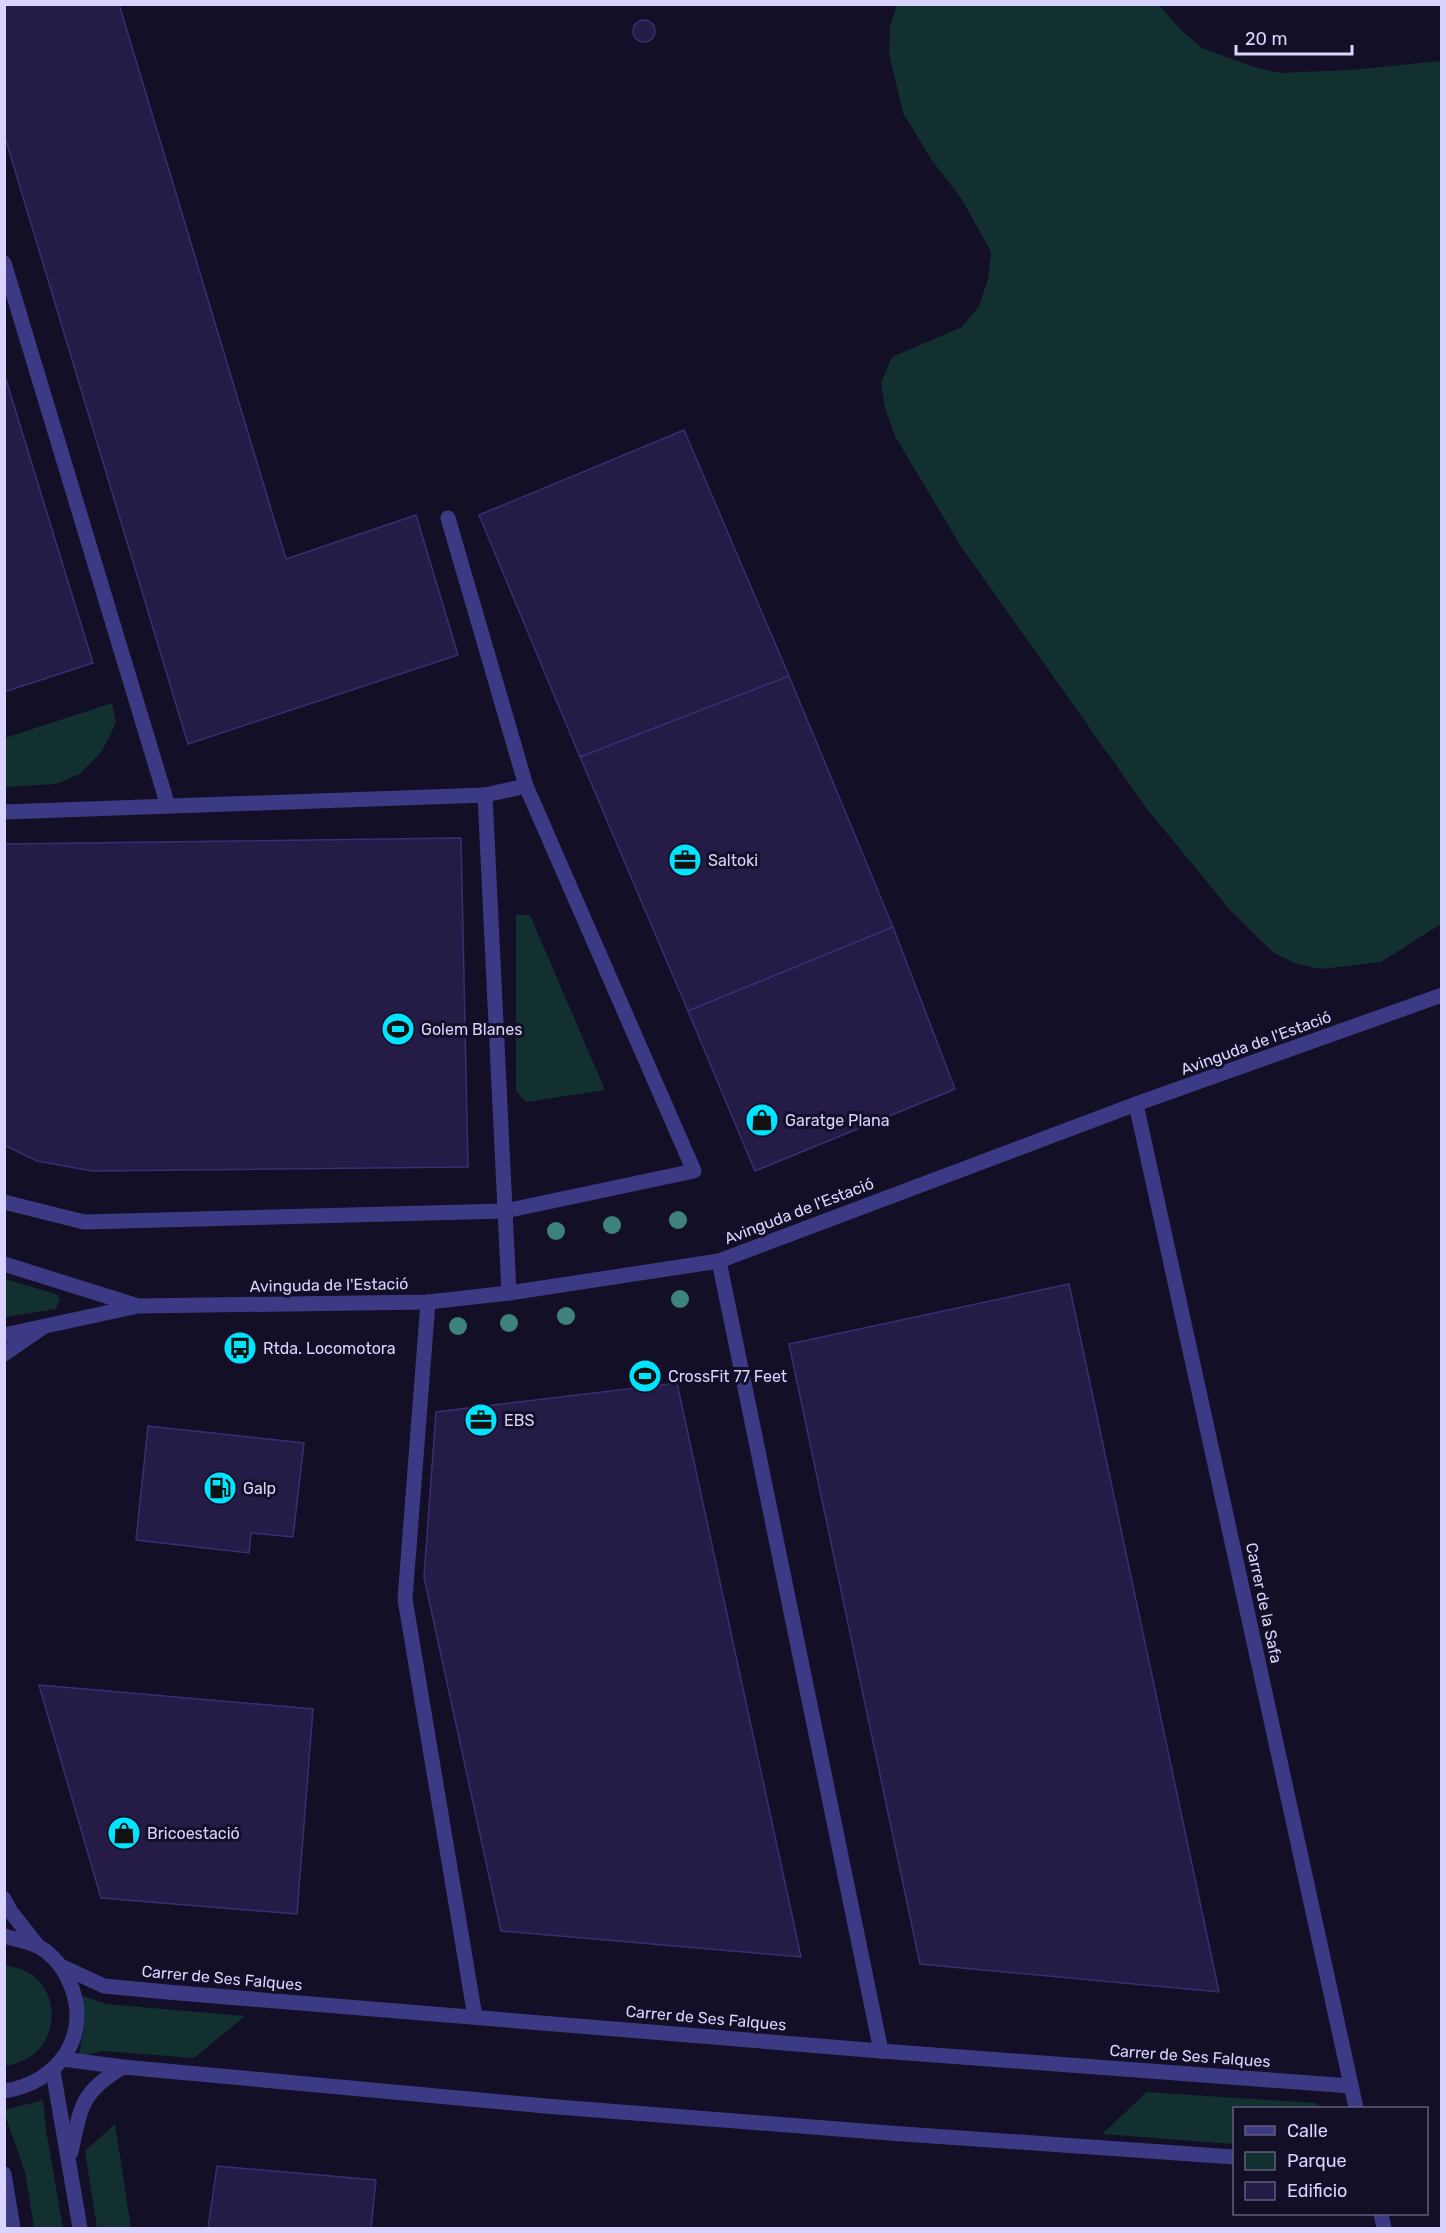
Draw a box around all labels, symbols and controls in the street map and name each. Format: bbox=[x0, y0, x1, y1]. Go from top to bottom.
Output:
scale bar bbox=[1236, 18, 1352, 56]
text: 20 m bbox=[1245, 28, 1287, 50]
office icon: Saltoki bbox=[667, 842, 703, 878]
place label: Saltoki bbox=[708, 851, 758, 870]
street label: Avinguda de l'Estació bbox=[1178, 1007, 1334, 1079]
sports icon: Golem Blanes bbox=[380, 1011, 416, 1047]
place label: Golem Blanes bbox=[421, 1020, 522, 1039]
shop icon: Garatge Plana bbox=[744, 1102, 780, 1138]
place label: Garatge Plana bbox=[785, 1111, 890, 1130]
street label: Avinguda de l'Estació bbox=[722, 1174, 876, 1248]
street label: Avinguda de l'Estació bbox=[249, 1274, 409, 1296]
bus stop icon: Rtda. Locomotora bbox=[222, 1330, 258, 1366]
place label: Rtda. Locomotora bbox=[263, 1339, 396, 1358]
sports icon: CrossFit 77 Feet bbox=[627, 1358, 663, 1394]
place label: CrossFit 77 Feet bbox=[668, 1367, 787, 1386]
office icon: EBS bbox=[463, 1402, 499, 1438]
place label: EBS bbox=[504, 1411, 534, 1430]
fuel station icon: Galp bbox=[202, 1470, 238, 1506]
place label: Galp bbox=[243, 1479, 276, 1498]
street label: Carrer de la Safa bbox=[1242, 1541, 1286, 1665]
shop icon: Bricoestació bbox=[106, 1815, 142, 1851]
place label: Bricoestació bbox=[147, 1824, 240, 1843]
street label: Carrer de Ses Falques bbox=[141, 1962, 303, 1994]
street label: Carrer de Ses Falques bbox=[625, 2002, 787, 2034]
street label: Carrer de Ses Falques bbox=[1109, 2041, 1271, 2071]
legend bbox=[1233, 2107, 1428, 2215]
text: Calle bbox=[1287, 2120, 1328, 2142]
text: Parque bbox=[1287, 2150, 1347, 2172]
text: Edificio bbox=[1287, 2180, 1347, 2202]

